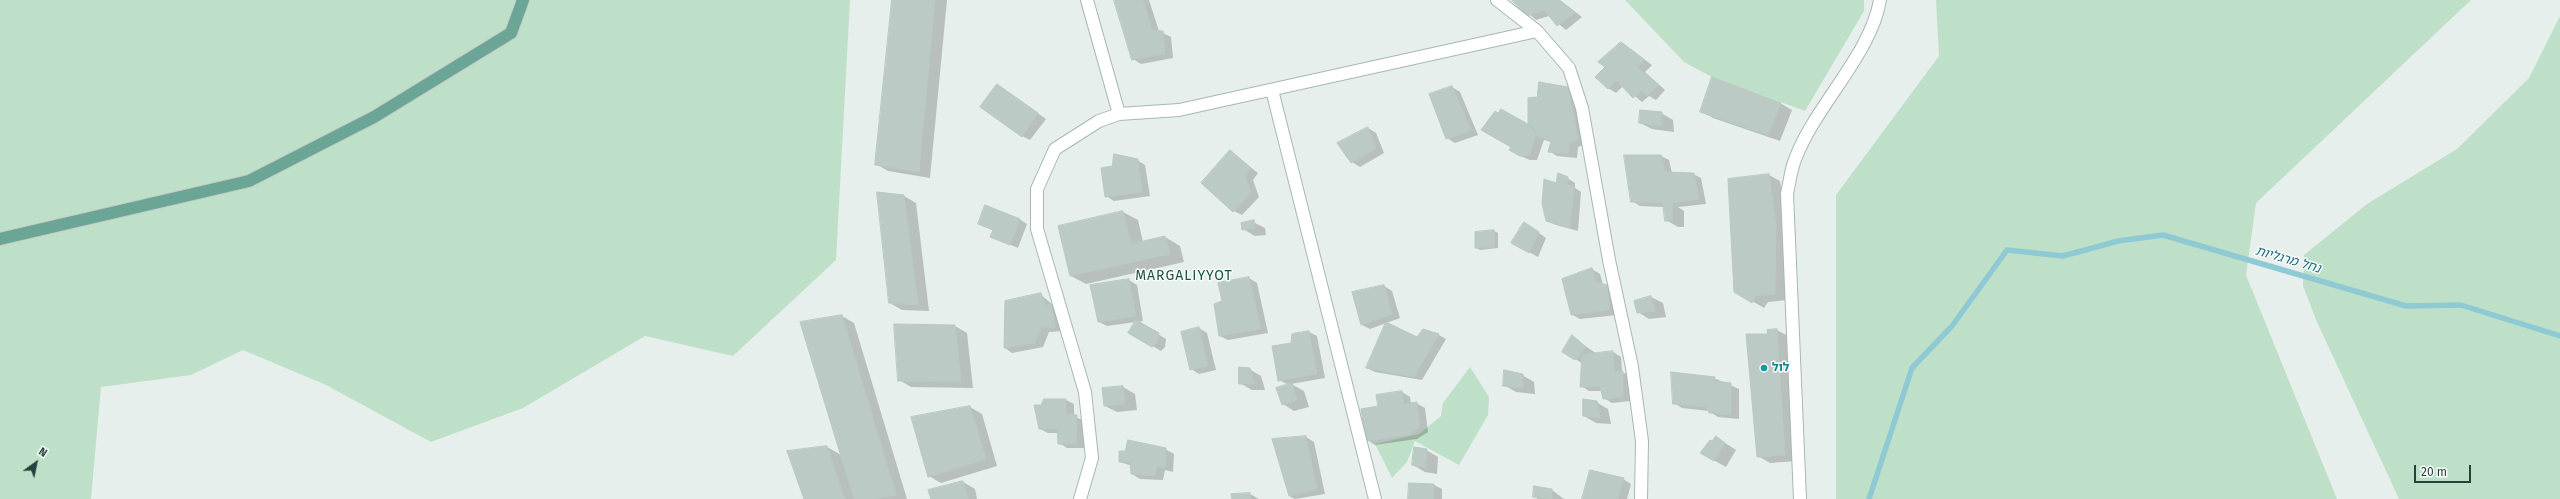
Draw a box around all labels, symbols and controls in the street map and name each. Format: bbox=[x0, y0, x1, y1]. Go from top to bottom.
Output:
water label: נחל מרגליות bbox=[2254, 243, 2322, 277]
district label: MARGALIYYOT bbox=[1135, 268, 1233, 284]
place label: לול bbox=[1772, 361, 1789, 375]
marker: לול bbox=[1759, 363, 1769, 373]
north arrow bbox=[16, 443, 56, 483]
text: N bbox=[36, 445, 49, 460]
scale bar bbox=[2416, 457, 2473, 483]
text: 20 m bbox=[2421, 465, 2447, 479]

